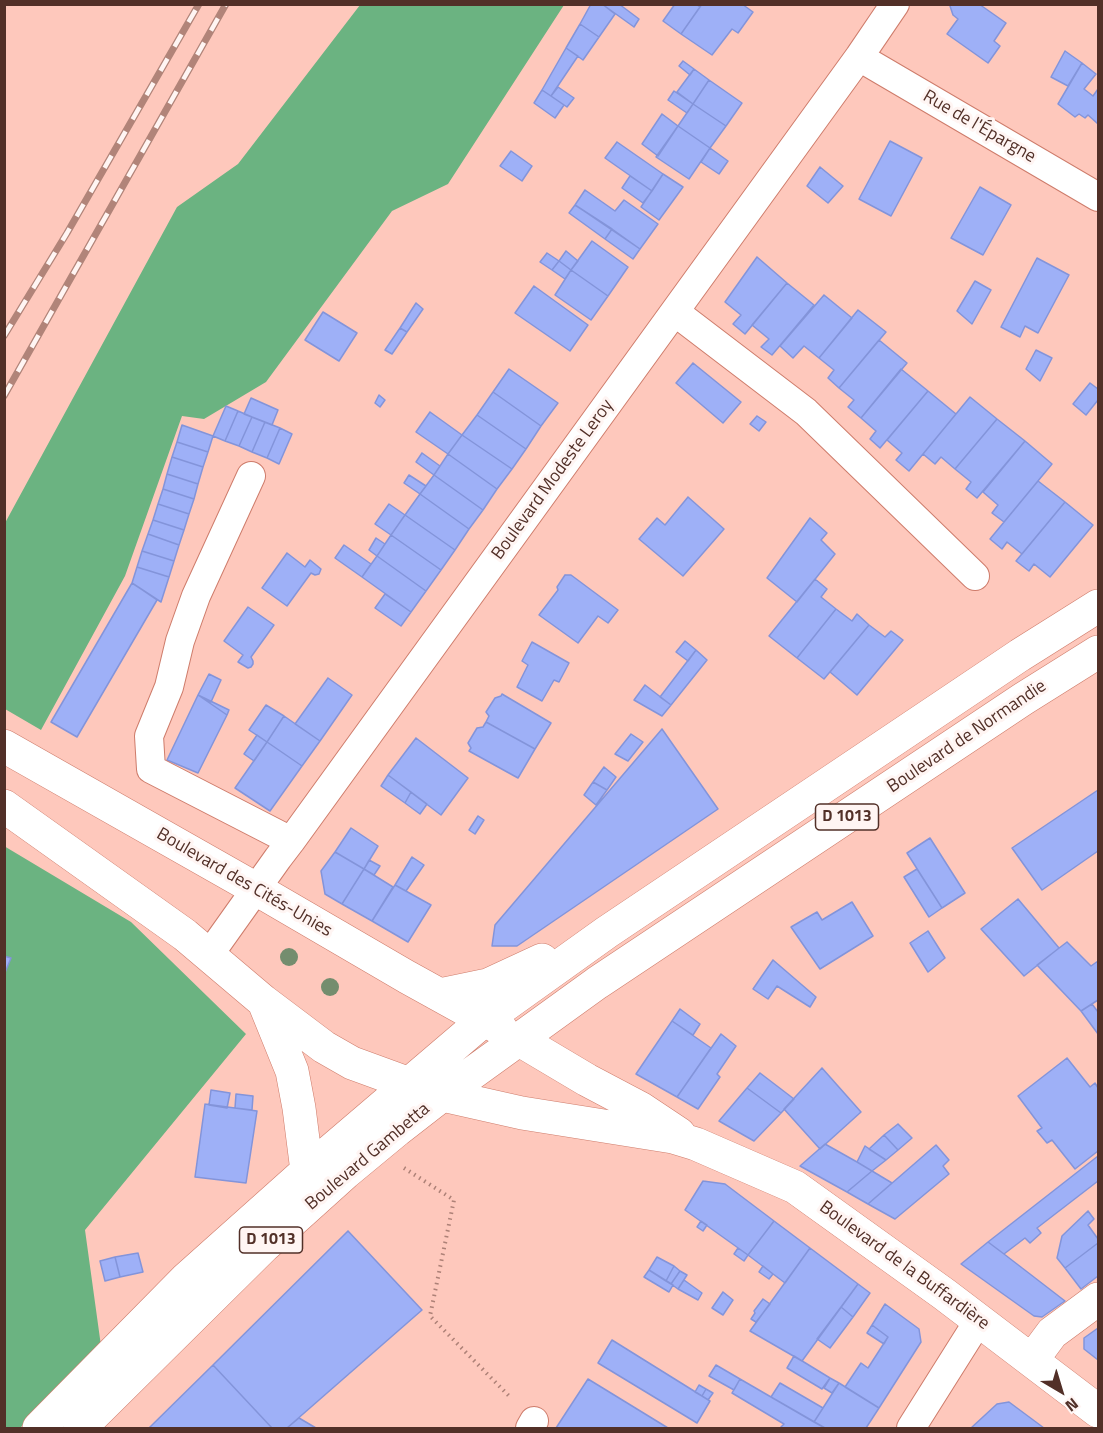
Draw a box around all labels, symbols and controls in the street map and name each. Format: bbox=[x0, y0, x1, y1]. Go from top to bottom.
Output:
street label: Rue de l'Épargne bbox=[919, 86, 1039, 168]
street label: Boulevard Modeste Leroy bbox=[488, 396, 618, 564]
street label: Boulevard de Normandie bbox=[883, 676, 1051, 798]
road number: D 1013 bbox=[816, 804, 878, 830]
street label: Boulevard des Cités-Unies bbox=[152, 824, 336, 942]
street label: Boulevard Gambetta bbox=[301, 1099, 435, 1215]
street label: Boulevard de la Buffardière bbox=[815, 1197, 993, 1335]
road number: D 1013 bbox=[240, 1227, 302, 1253]
north arrow bbox=[1031, 1361, 1091, 1421]
text: N bbox=[1060, 1392, 1084, 1418]

